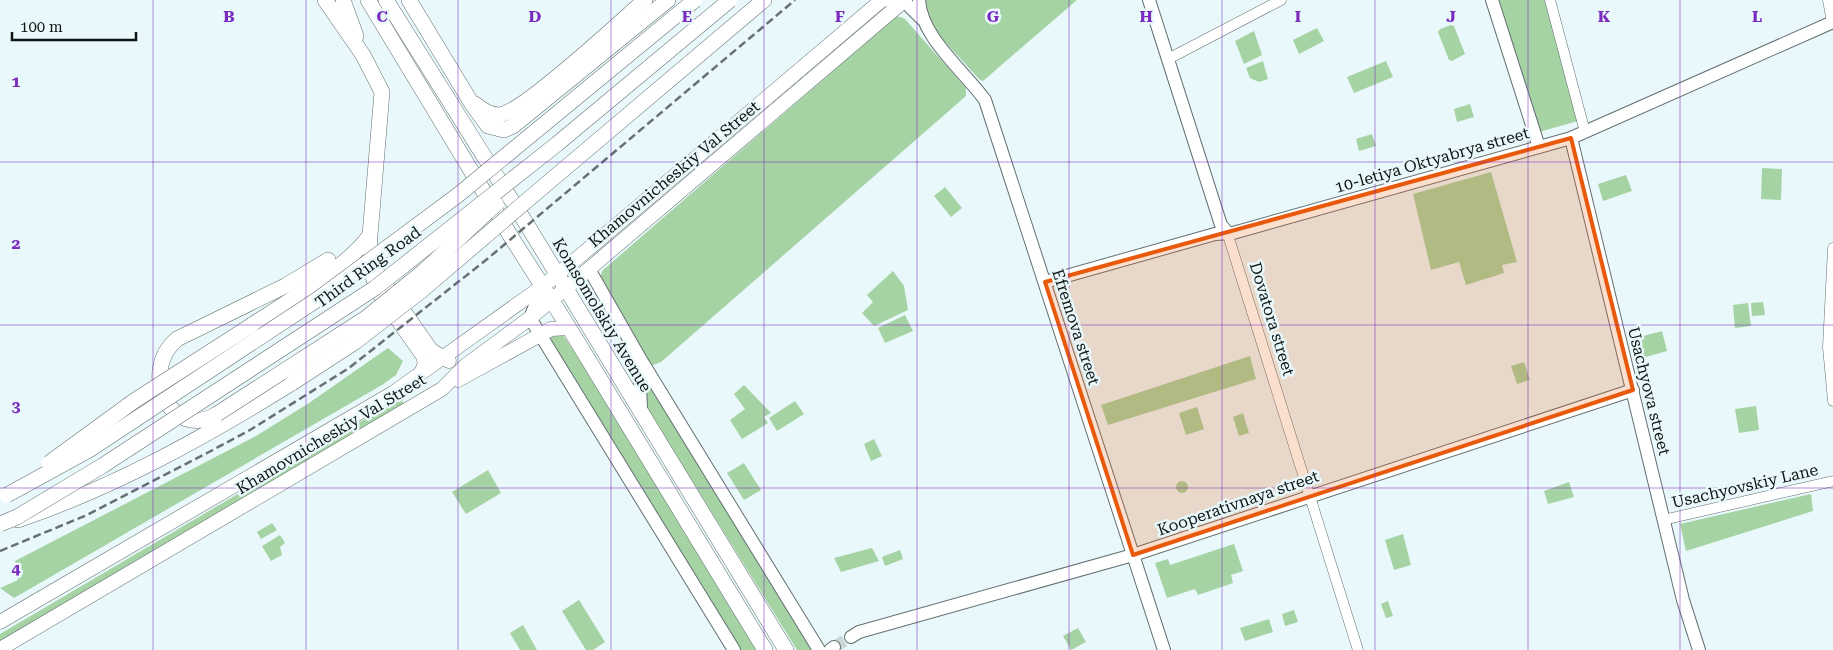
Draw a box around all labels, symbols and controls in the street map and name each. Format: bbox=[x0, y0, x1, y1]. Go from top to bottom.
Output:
text: B bbox=[223, 7, 235, 26]
text: C bbox=[376, 7, 388, 26]
text: D bbox=[529, 7, 542, 26]
text: E bbox=[682, 7, 692, 26]
text: F bbox=[835, 7, 845, 26]
text: G bbox=[987, 7, 1000, 26]
text: H bbox=[1139, 7, 1153, 26]
text: I bbox=[1295, 7, 1301, 26]
text: J bbox=[1446, 7, 1456, 26]
text: K bbox=[1598, 7, 1611, 26]
text: L bbox=[1752, 7, 1762, 26]
scale bar bbox=[12, 10, 136, 42]
text: 100 m bbox=[20, 18, 63, 36]
text: 1 bbox=[12, 72, 21, 91]
street label: Khamovnicheskiy Val Street bbox=[585, 97, 763, 251]
street label: 10-letiya Oktyabrya street bbox=[1333, 123, 1531, 197]
street label: Third Ring Road bbox=[312, 222, 424, 312]
text: 2 bbox=[12, 234, 21, 253]
street label: Komsomolskiy Avenue bbox=[548, 235, 656, 396]
street label: Dovatora street bbox=[1246, 260, 1298, 378]
street label: Efremova street bbox=[1048, 267, 1104, 387]
street label: Usachyova street bbox=[1624, 325, 1674, 457]
street label: Khamovnicheskiy Val Street bbox=[233, 370, 429, 498]
text: 3 bbox=[12, 397, 21, 416]
street label: Usachyovskiy Lane bbox=[1670, 460, 1820, 512]
street label: Kooperativnaya street bbox=[1155, 466, 1321, 540]
text: 4 bbox=[12, 559, 21, 578]

